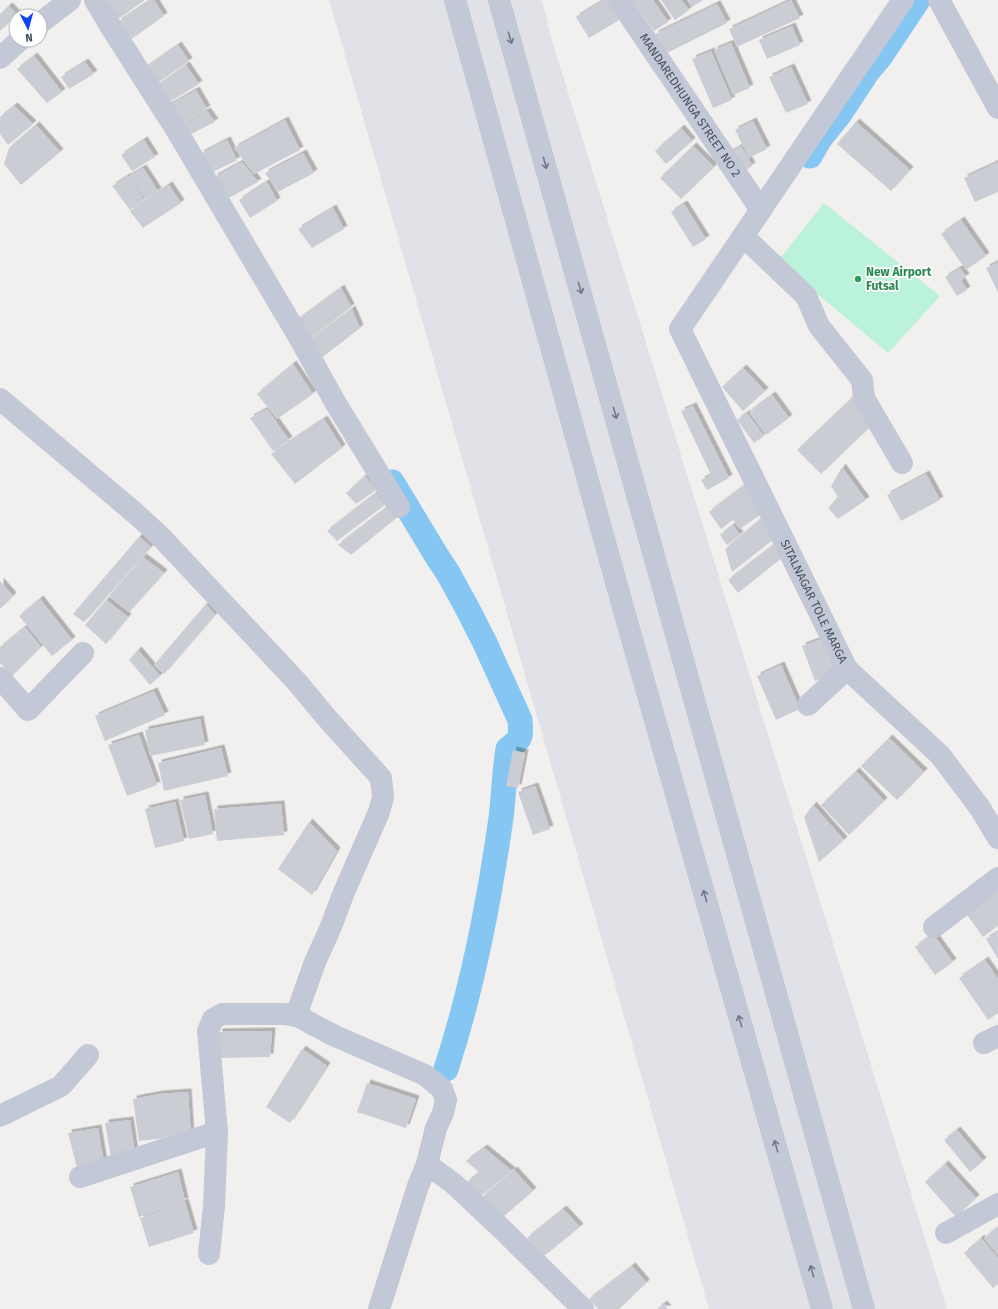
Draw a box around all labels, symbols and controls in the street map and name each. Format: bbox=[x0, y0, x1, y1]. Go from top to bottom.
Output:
north arrow bbox=[8, 8, 48, 48]
text: N bbox=[25, 31, 33, 44]
one-way arrow bbox=[507, 31, 514, 44]
street label: MANDAREDHUNGA STREET NO 2 bbox=[637, 31, 744, 180]
one-way arrow bbox=[542, 156, 549, 169]
place label: New Airport Futsal bbox=[866, 265, 932, 293]
marker: New Airport Futsal bbox=[853, 274, 863, 284]
one-way arrow bbox=[577, 281, 584, 294]
one-way arrow bbox=[612, 407, 619, 420]
street label: SITALNAGAR TOLE MARGA bbox=[778, 537, 850, 666]
one-way arrow bbox=[701, 890, 708, 903]
one-way arrow bbox=[736, 1015, 744, 1028]
one-way arrow bbox=[772, 1140, 779, 1153]
one-way arrow bbox=[808, 1265, 815, 1278]

